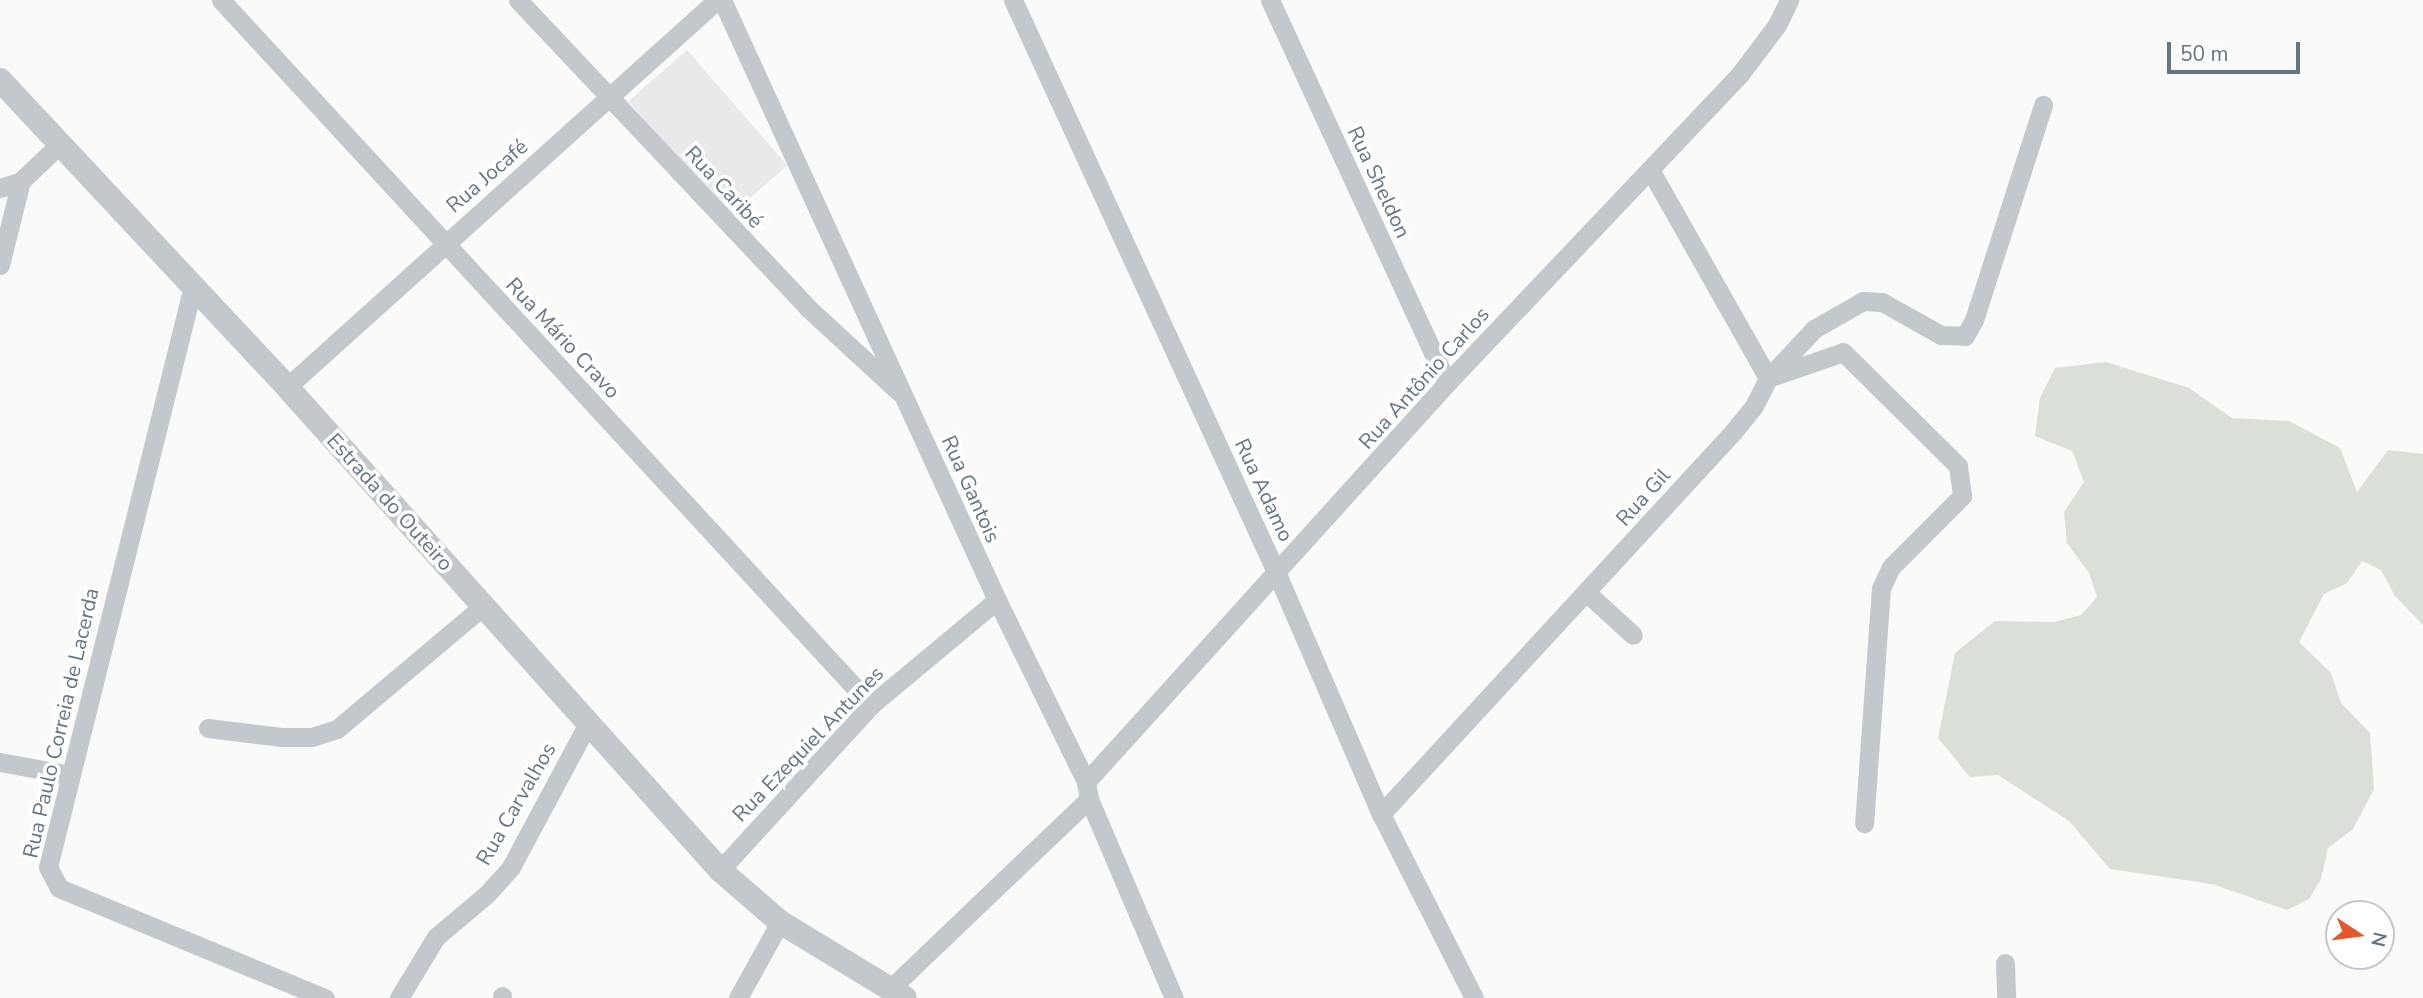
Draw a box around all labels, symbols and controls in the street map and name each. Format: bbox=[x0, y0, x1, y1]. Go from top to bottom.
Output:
scale bar bbox=[2171, 28, 2304, 72]
text: 50 m bbox=[2180, 40, 2229, 68]
street label: Rua Sheldon bbox=[1342, 122, 1416, 242]
street label: Rua Jocafé bbox=[441, 134, 533, 218]
street label: Rua Caribé bbox=[680, 141, 768, 233]
street label: Rua Mário Cravo bbox=[501, 272, 625, 404]
street label: Rua Antônio Carlos bbox=[1354, 302, 1494, 454]
street label: Estrada do Outeiro bbox=[322, 428, 458, 576]
street label: Rua Gantois bbox=[936, 432, 1006, 546]
street label: Rua Adamo bbox=[1229, 435, 1299, 545]
street label: Rua Gil bbox=[1611, 463, 1675, 531]
street label: Rua Paulo Correia de Lacerda bbox=[18, 585, 104, 861]
street label: Rua Ezequiel Antunes bbox=[727, 661, 889, 827]
street label: Rua Carvalhos bbox=[471, 738, 561, 870]
north arrow bbox=[2325, 900, 2395, 970]
text: N bbox=[2364, 929, 2393, 949]

